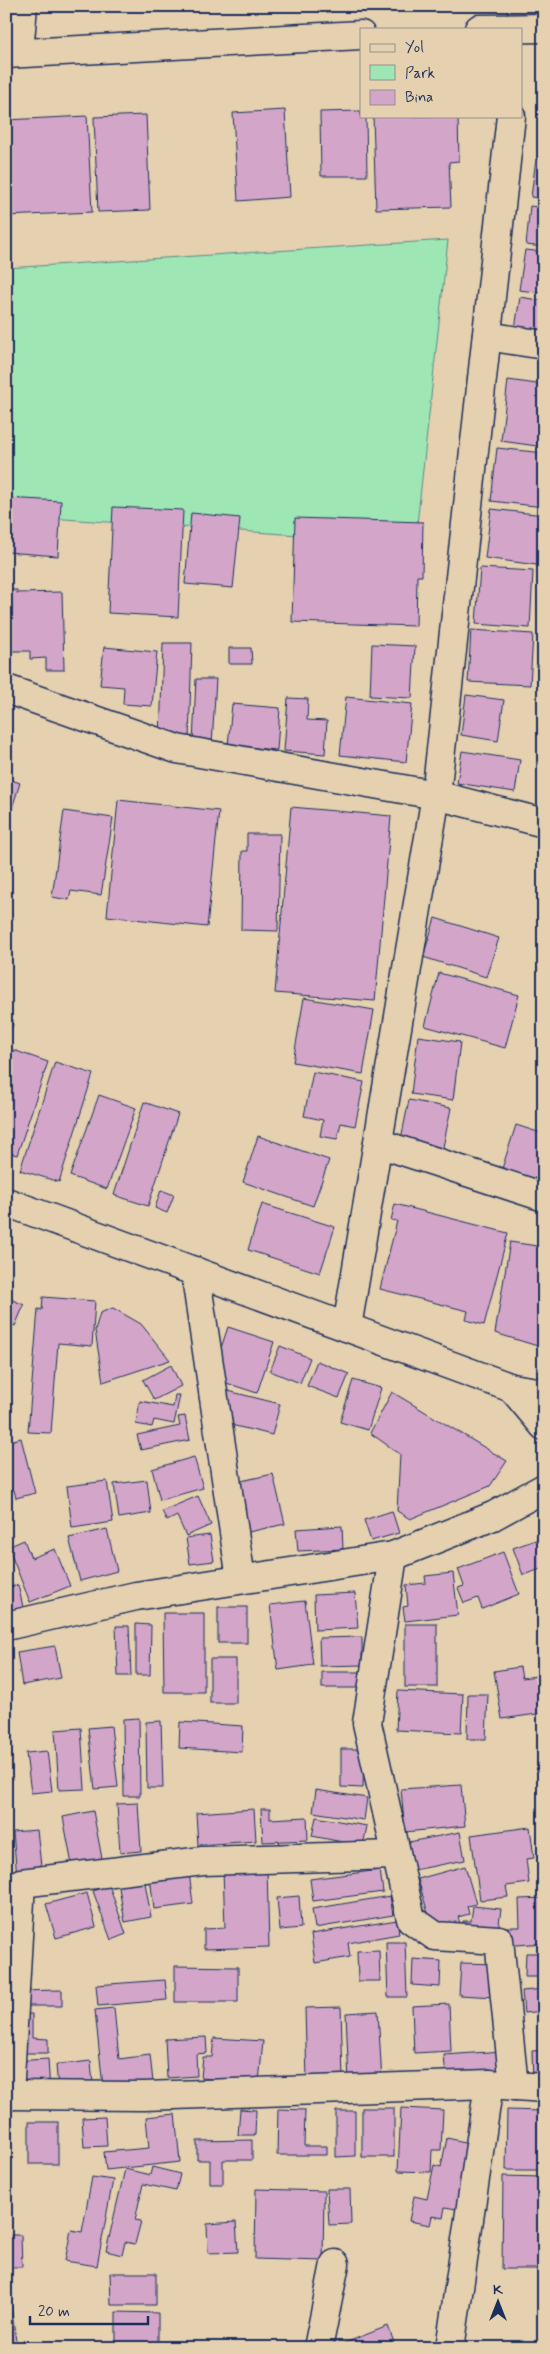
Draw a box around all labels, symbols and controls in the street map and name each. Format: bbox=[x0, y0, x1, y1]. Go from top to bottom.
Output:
legend bbox=[360, 28, 522, 118]
text: Yol bbox=[405, 38, 424, 58]
text: Park bbox=[405, 64, 435, 84]
text: Bina bbox=[405, 88, 433, 108]
north arrow bbox=[472, 2276, 522, 2326]
text: K bbox=[493, 2281, 504, 2299]
scale bar bbox=[30, 2294, 148, 2326]
text: 20 m bbox=[38, 2302, 70, 2322]

